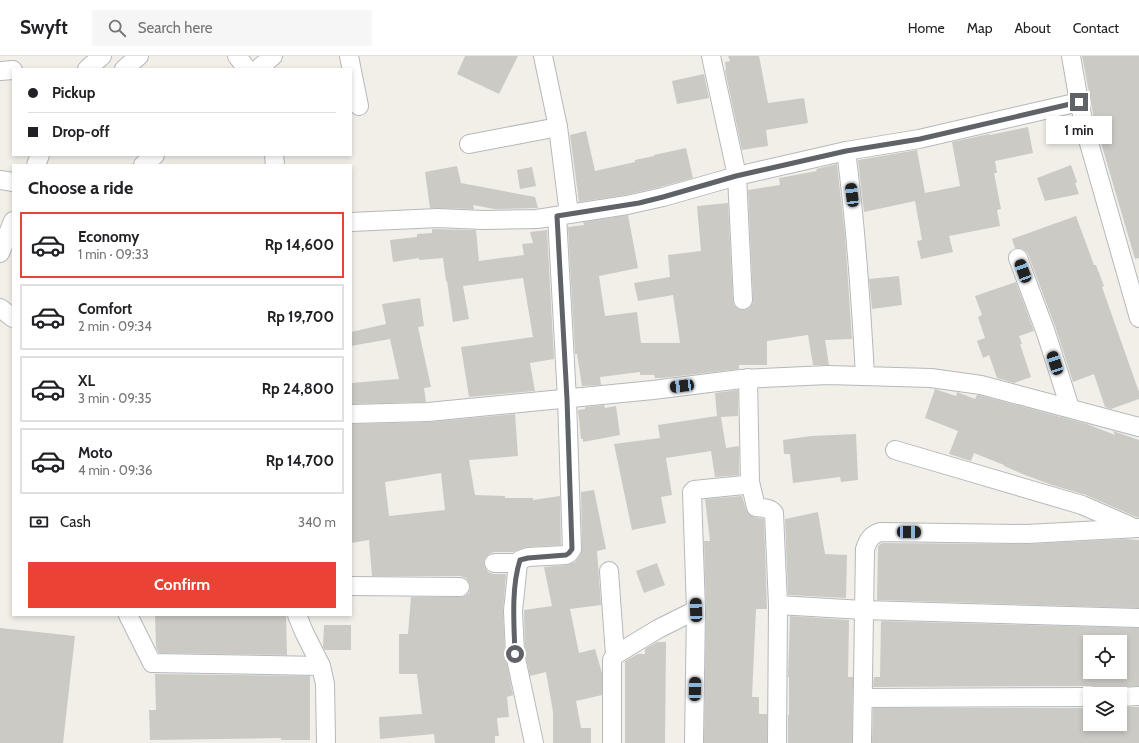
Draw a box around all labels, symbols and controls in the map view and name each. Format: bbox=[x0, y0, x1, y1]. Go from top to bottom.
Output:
search box bbox=[92, 10, 372, 46]
text: Swyft bbox=[20, 16, 68, 39]
icon: search bbox=[106, 17, 128, 39]
text: Search here bbox=[138, 19, 212, 37]
text: Home bbox=[908, 19, 945, 37]
text: Map bbox=[967, 19, 992, 37]
text: About bbox=[1014, 19, 1051, 37]
text: Contact bbox=[1073, 19, 1119, 37]
text: Pickup bbox=[52, 84, 95, 102]
route end bbox=[1070, 93, 1088, 111]
callout: 1 min bbox=[1046, 116, 1112, 144]
text: 1 min bbox=[1064, 122, 1094, 138]
text: Drop-off bbox=[52, 123, 110, 141]
text: Choose a ride bbox=[28, 177, 133, 199]
car bbox=[845, 182, 859, 208]
icon: car bbox=[30, 227, 66, 263]
text: Economy bbox=[78, 228, 139, 246]
text: Rp 14,600 bbox=[265, 236, 334, 254]
text: 1 min · 09:33 bbox=[78, 246, 149, 262]
car bbox=[1013, 258, 1033, 284]
icon: car bbox=[30, 299, 66, 335]
text: Comfort bbox=[78, 300, 132, 318]
text: Rp 19,700 bbox=[267, 308, 334, 326]
text: 2 min · 09:34 bbox=[78, 318, 152, 334]
car bbox=[1046, 350, 1064, 376]
icon: car bbox=[30, 371, 66, 407]
text: XL bbox=[78, 372, 95, 390]
car bbox=[669, 379, 695, 393]
text: Rp 24,800 bbox=[262, 380, 334, 398]
text: 3 min · 09:35 bbox=[78, 390, 152, 406]
icon: car bbox=[30, 443, 66, 479]
text: Moto bbox=[78, 444, 112, 462]
text: Rp 14,700 bbox=[266, 452, 334, 470]
text: 4 min · 09:36 bbox=[78, 462, 152, 478]
icon: cash bbox=[28, 511, 50, 533]
text: Cash bbox=[60, 513, 91, 531]
text: 340 m bbox=[298, 514, 336, 530]
car bbox=[897, 526, 921, 538]
button: Confirm bbox=[28, 562, 336, 608]
car bbox=[690, 598, 702, 622]
map controls bbox=[1083, 635, 1127, 731]
button: locate bbox=[1083, 635, 1127, 679]
route start bbox=[506, 645, 524, 663]
car bbox=[689, 677, 701, 701]
button: layers bbox=[1083, 687, 1127, 731]

